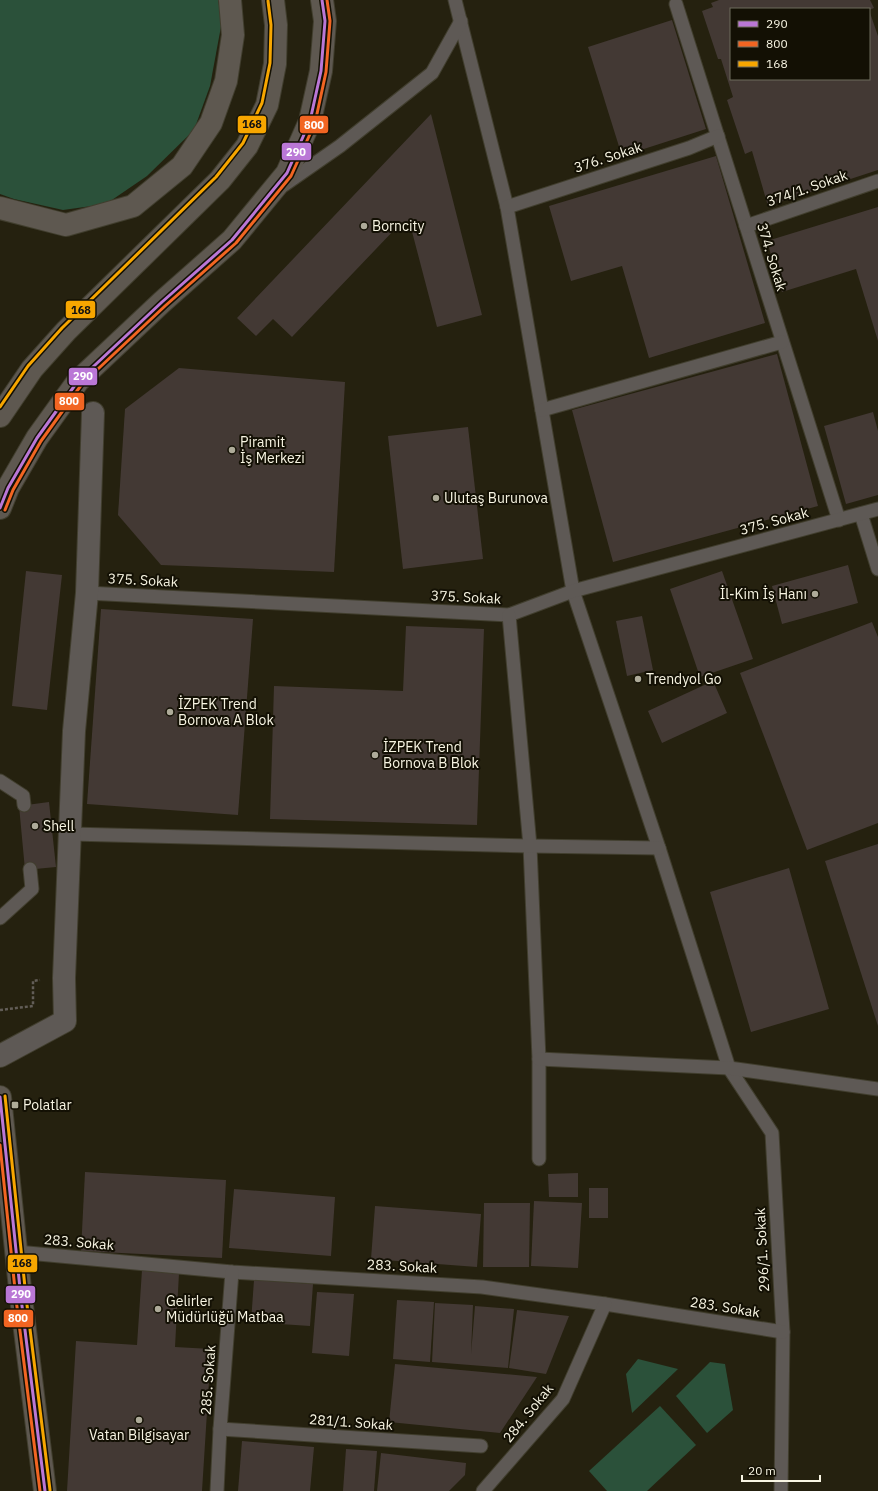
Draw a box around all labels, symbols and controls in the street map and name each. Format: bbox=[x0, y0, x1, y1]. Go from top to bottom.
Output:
legend bbox=[730, 8, 870, 80]
text: 290 bbox=[766, 16, 788, 31]
text: 800 bbox=[766, 36, 788, 51]
text: 168 bbox=[766, 56, 788, 71]
line badge: 168 bbox=[237, 115, 267, 134]
line badge: 800 bbox=[299, 115, 329, 134]
text: 168 bbox=[242, 117, 262, 131]
text: 800 bbox=[304, 118, 324, 132]
street label: 376. Sokak bbox=[572, 137, 645, 176]
line badge: 290 bbox=[281, 142, 312, 161]
text: 290 bbox=[286, 145, 306, 159]
street label: 374/1. Sokak bbox=[764, 166, 850, 210]
place label: Borncity bbox=[372, 217, 425, 235]
marker: Borncity bbox=[359, 221, 369, 231]
street label: 374. Sokak bbox=[753, 221, 791, 294]
line badge: 168 bbox=[65, 300, 96, 319]
text: 168 bbox=[71, 303, 91, 317]
line badge: 290 bbox=[68, 367, 98, 386]
text: 290 bbox=[73, 369, 93, 383]
line badge: 800 bbox=[54, 392, 85, 411]
text: 800 bbox=[59, 394, 79, 408]
place label: Piramit İş Merkezi bbox=[240, 433, 305, 467]
marker: Piramit İş Merkezi bbox=[227, 445, 237, 455]
place label: Ulutaş Burunova bbox=[444, 489, 548, 507]
marker: Ulutaş Burunova bbox=[431, 493, 441, 503]
street label: 375. Sokak bbox=[738, 503, 811, 539]
street label: 375. Sokak bbox=[107, 569, 179, 591]
place label: İl-Kim İş Hanı bbox=[720, 585, 807, 603]
street label: 375. Sokak bbox=[430, 586, 502, 608]
marker: İl-Kim İş Hanı bbox=[810, 589, 820, 599]
place label: Trendyol Go bbox=[646, 670, 722, 688]
marker: Trendyol Go bbox=[633, 674, 643, 684]
place label: İZPEK Trend Bornova A Blok bbox=[178, 695, 274, 729]
marker: İZPEK Trend Bornova A Blok bbox=[165, 707, 175, 717]
place label: İZPEK Trend Bornova B Blok bbox=[383, 738, 480, 772]
marker: İZPEK Trend Bornova B Blok bbox=[370, 750, 380, 760]
place label: Shell bbox=[43, 817, 75, 835]
marker: Shell bbox=[30, 821, 40, 831]
place label: Polatlar bbox=[23, 1096, 72, 1114]
marker: Polatlar bbox=[10, 1100, 20, 1110]
street label: 296/1. Sokak bbox=[751, 1207, 773, 1293]
street label: 283. Sokak bbox=[43, 1230, 115, 1254]
line badge: 168 bbox=[7, 1254, 38, 1273]
street label: 283. Sokak bbox=[366, 1255, 438, 1277]
text: 168 bbox=[12, 1256, 32, 1270]
line badge: 290 bbox=[5, 1285, 36, 1304]
text: 290 bbox=[11, 1287, 31, 1301]
place label: Gelirler Müdürlüğü Matbaa bbox=[166, 1292, 284, 1326]
street label: 283. Sokak bbox=[689, 1293, 762, 1321]
marker: Gelirler Müdürlüğü Matbaa bbox=[153, 1304, 163, 1314]
line badge: 800 bbox=[3, 1309, 34, 1328]
text: 800 bbox=[8, 1311, 28, 1325]
street label: 285. Sokak bbox=[197, 1344, 219, 1416]
street label: 284. Sokak bbox=[499, 1379, 558, 1446]
street label: 281/1. Sokak bbox=[308, 1410, 394, 1434]
marker: Vatan Bilgisayar bbox=[134, 1415, 144, 1425]
place label: Vatan Bilgisayar bbox=[89, 1426, 189, 1444]
scale bar bbox=[742, 1457, 820, 1483]
text: 20 m bbox=[748, 1463, 776, 1478]

